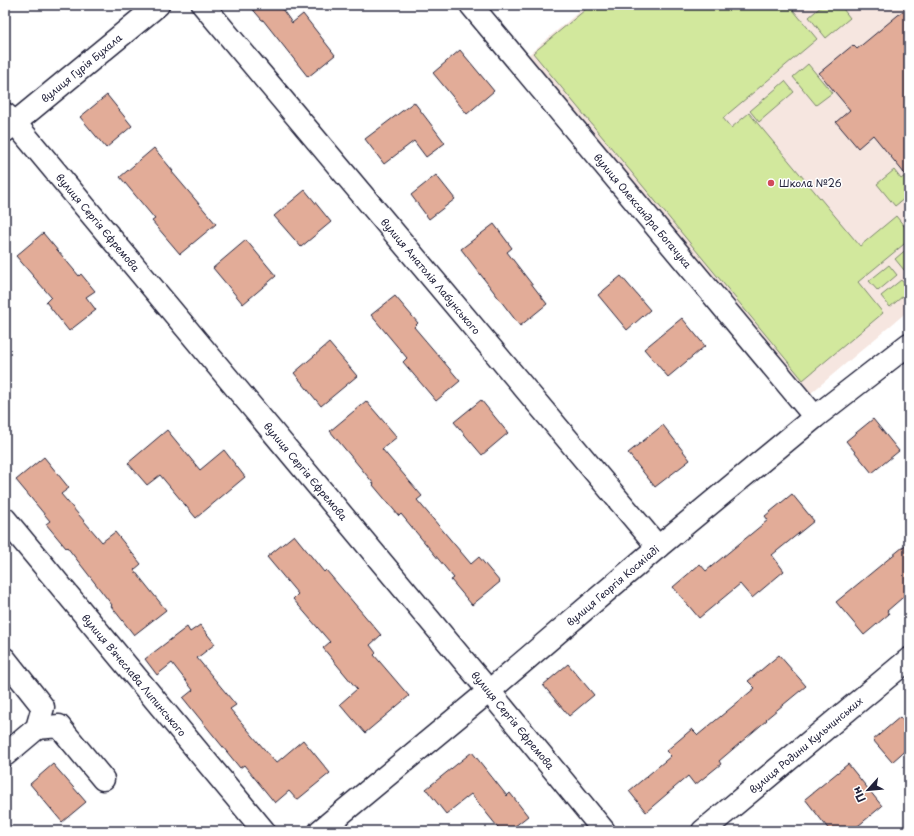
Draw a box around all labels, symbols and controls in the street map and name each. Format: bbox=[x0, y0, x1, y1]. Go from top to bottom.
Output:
street label: вулиця Гурія Бухала bbox=[37, 29, 125, 106]
street label: вулиця Олександра Богачука bbox=[591, 150, 696, 272]
street label: вулиця Сергія Єфремова bbox=[53, 170, 144, 275]
place label: Школа №26 bbox=[779, 175, 842, 190]
marker: Школа №26 bbox=[766, 178, 776, 188]
street label: вулиця Анатолія Лабунського bbox=[378, 214, 484, 337]
street label: вулиця Сергія Єфремова bbox=[261, 419, 352, 524]
street label: вулиця Георгія Косміаді bbox=[563, 541, 662, 629]
street label: вулиця Вʼячеслава Липинського bbox=[79, 610, 190, 739]
street label: вулиця Сергія Єфремова bbox=[468, 667, 559, 773]
street label: вулиця Родини Кульчинських bbox=[745, 693, 866, 797]
north arrow bbox=[848, 770, 888, 810]
text: Пн bbox=[847, 784, 870, 806]

